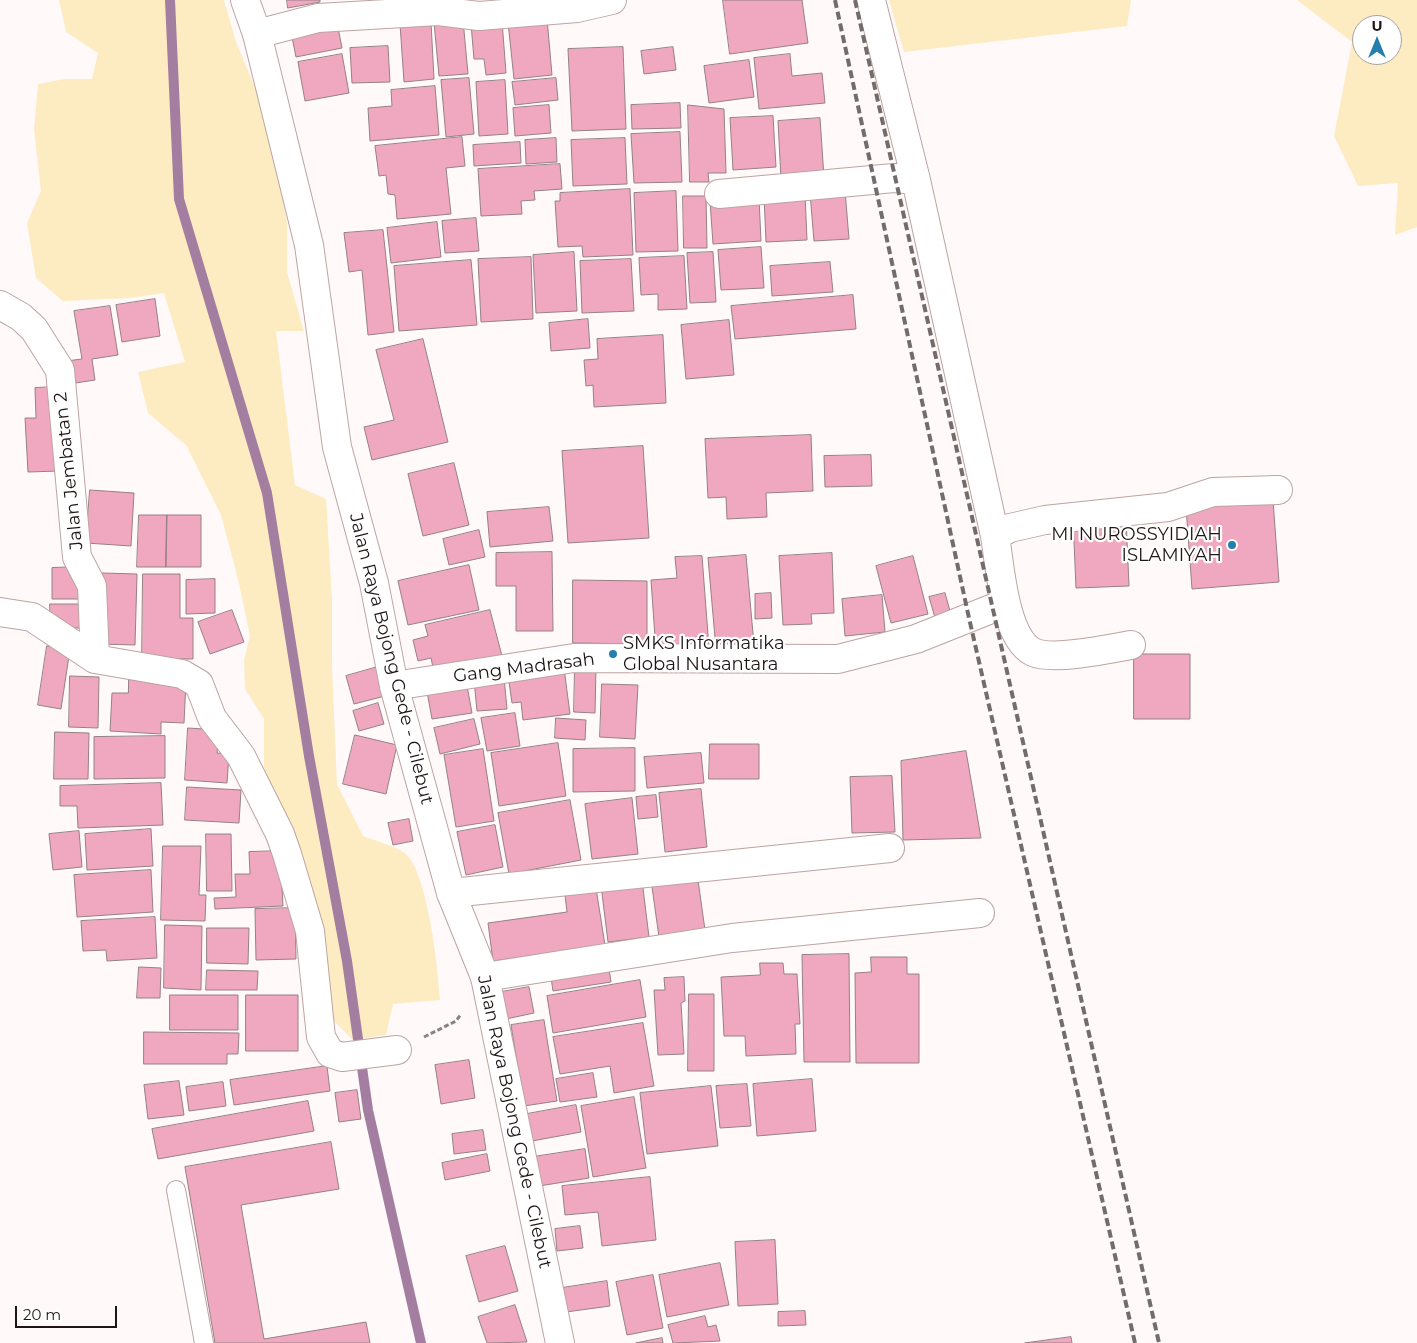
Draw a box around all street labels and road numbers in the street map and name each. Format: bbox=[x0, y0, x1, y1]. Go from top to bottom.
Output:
street label: Jalan Jembatan 2 bbox=[50, 391, 88, 551]
street label: Jalan Raya Bojong Gede - Cilebut bbox=[344, 511, 438, 807]
street label: Gang Madrasah bbox=[452, 649, 596, 687]
street label: Jalan Raya Bojong Gede - Cilebut bbox=[472, 973, 556, 1271]

